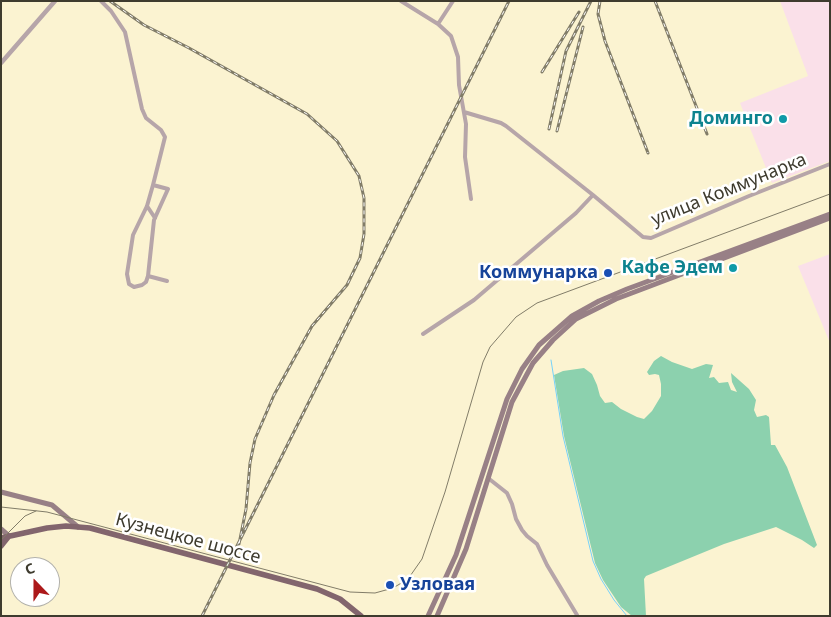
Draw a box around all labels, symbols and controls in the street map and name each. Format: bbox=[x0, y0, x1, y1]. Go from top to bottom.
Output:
place label: Доминго bbox=[689, 108, 773, 130]
marker: Доминго bbox=[777, 113, 789, 125]
street label: улица Коммунарка bbox=[648, 149, 810, 231]
place label: Кафе Эдем bbox=[622, 257, 723, 279]
place label: Коммунарка bbox=[479, 262, 598, 284]
marker: Кафе Эдем bbox=[727, 262, 739, 274]
marker: Коммунарка bbox=[602, 267, 614, 279]
street label: Кузнецкое шоссе bbox=[113, 509, 263, 569]
north arrow bbox=[10, 557, 60, 607]
text: С bbox=[22, 558, 37, 579]
place label: Узловая bbox=[400, 574, 475, 596]
marker: Узловая bbox=[384, 579, 396, 591]

